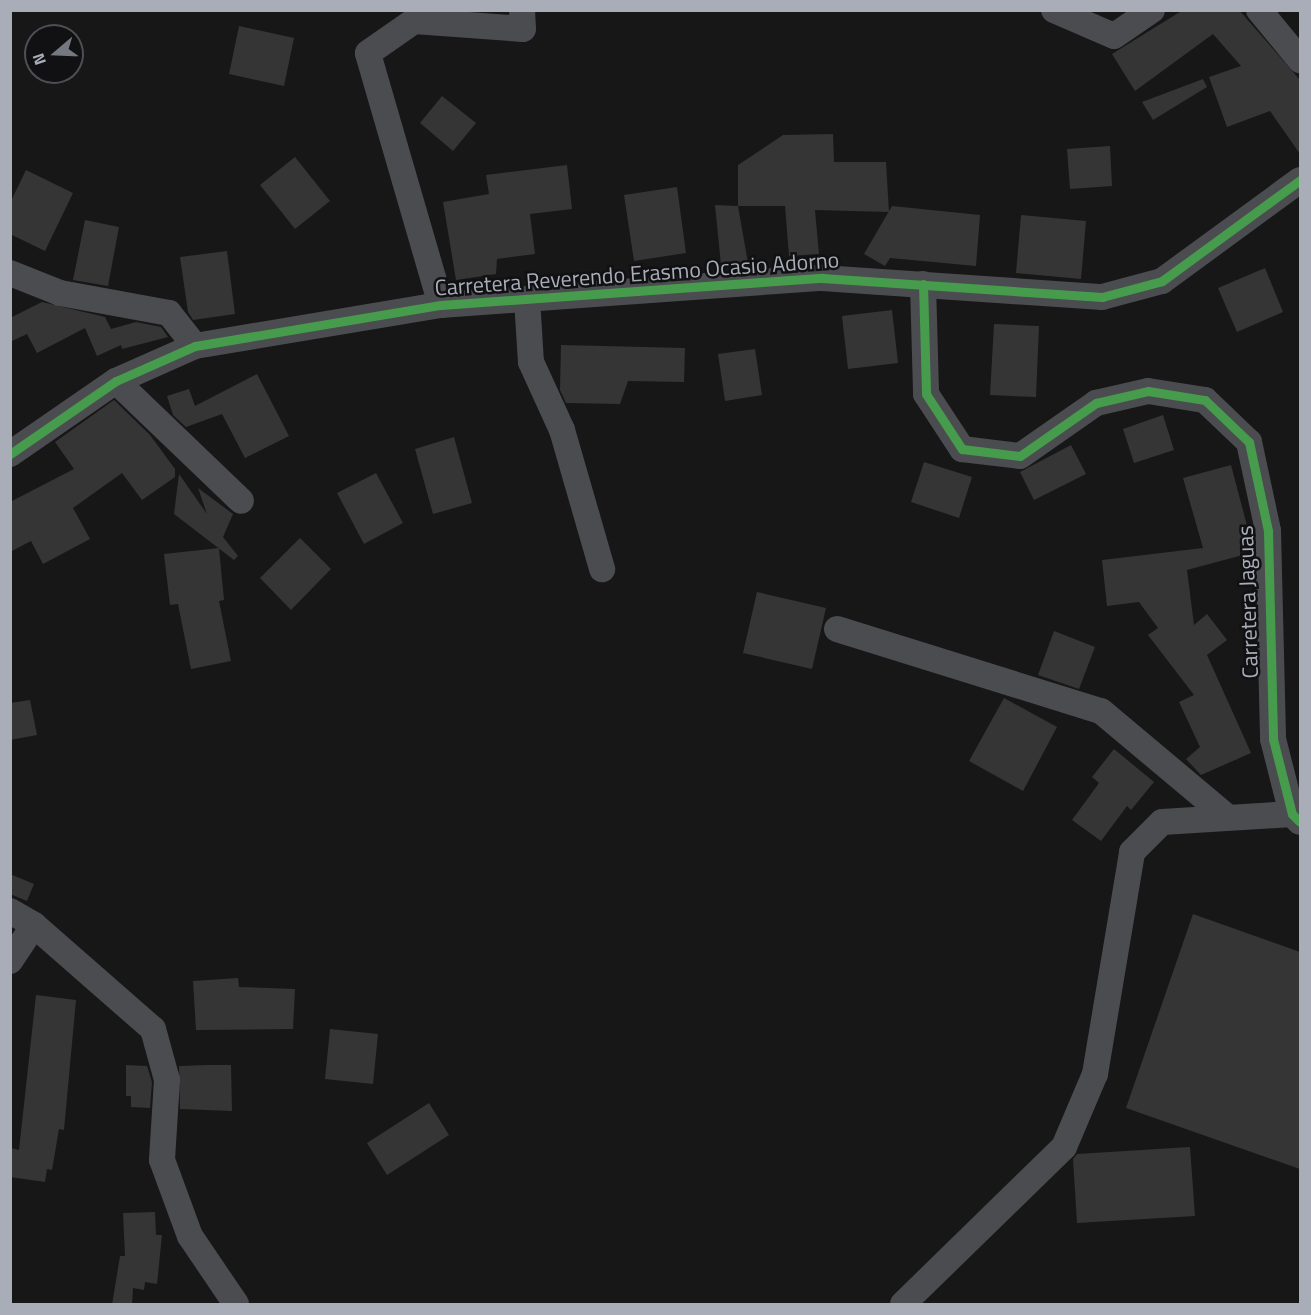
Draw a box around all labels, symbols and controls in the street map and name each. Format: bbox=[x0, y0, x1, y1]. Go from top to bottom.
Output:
north arrow bbox=[24, 24, 84, 84]
text: N bbox=[26, 50, 52, 68]
street label: Carretera Reverendo Erasmo Ocasio Adorno bbox=[434, 247, 840, 301]
street label: Carretera Jaguas bbox=[1232, 525, 1264, 679]

